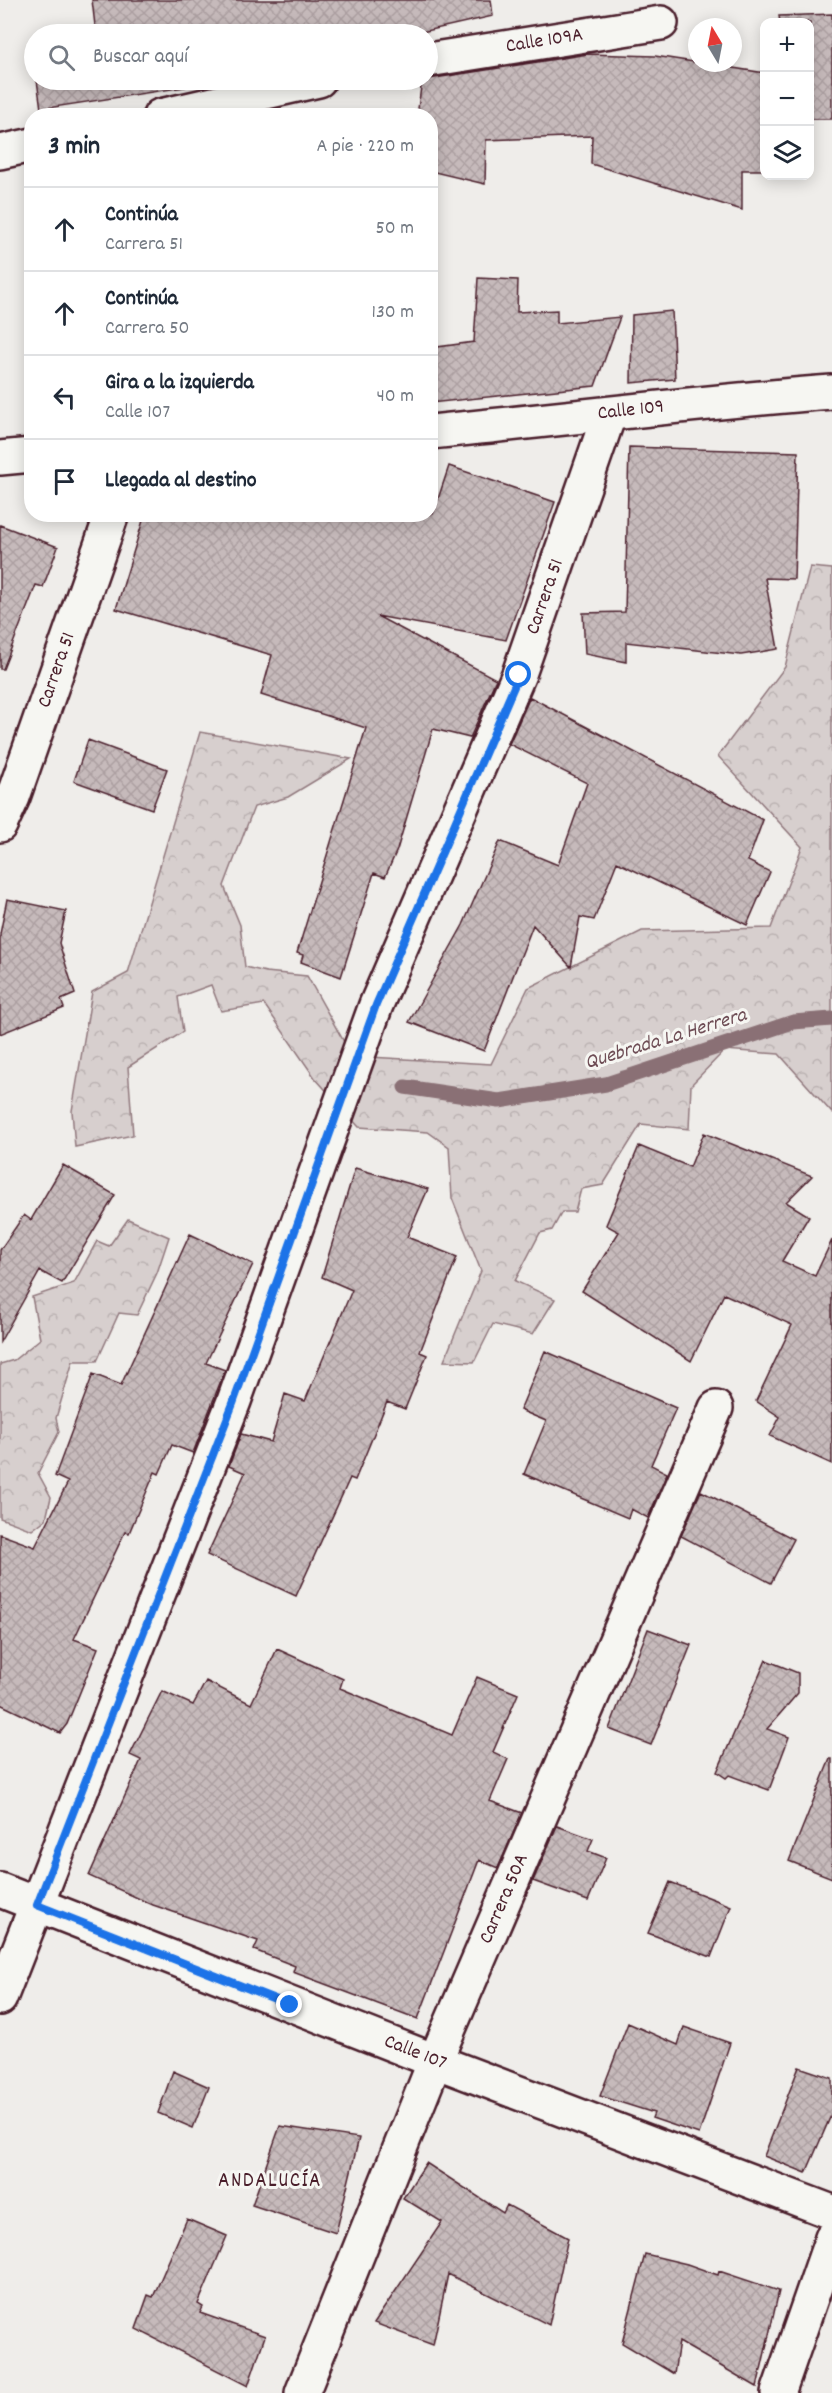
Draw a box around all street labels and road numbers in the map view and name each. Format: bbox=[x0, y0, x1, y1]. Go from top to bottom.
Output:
street label: Calle 109A bbox=[504, 22, 585, 61]
street label: Calle 109 bbox=[596, 394, 666, 428]
street label: Carrera 51 bbox=[520, 556, 572, 638]
street label: Carrera 51 bbox=[31, 629, 83, 712]
street label: Carrera 50A bbox=[473, 1850, 536, 1948]
street label: Calle 107 bbox=[380, 2028, 450, 2078]

